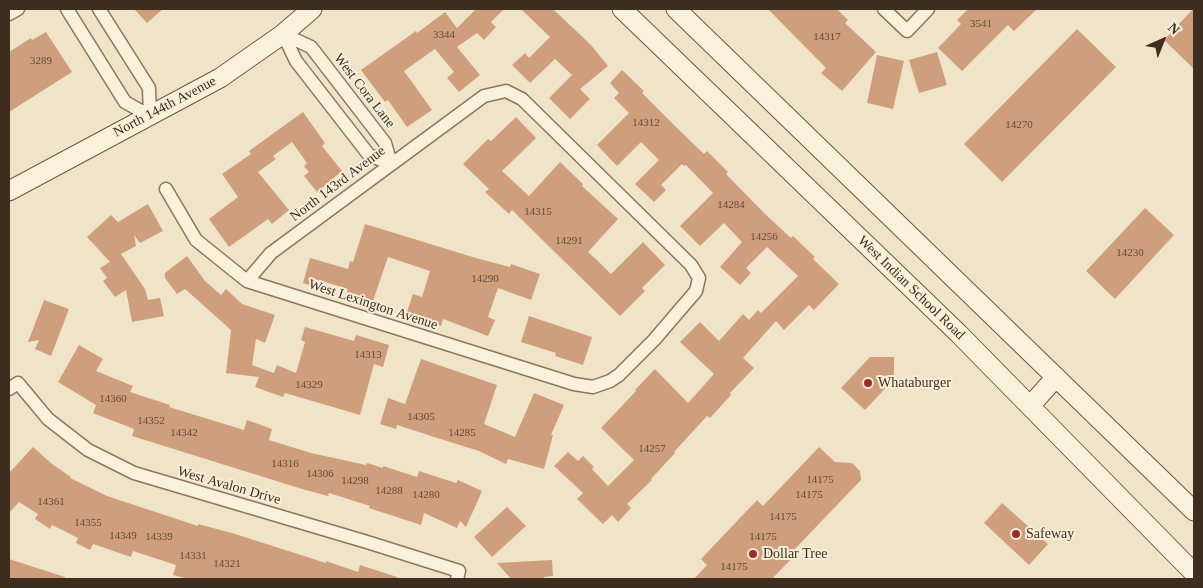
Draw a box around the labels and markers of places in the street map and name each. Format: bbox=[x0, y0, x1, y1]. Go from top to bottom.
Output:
place label: Whataburger bbox=[878, 375, 951, 391]
marker: Whataburger bbox=[862, 377, 874, 389]
place label: Safeway bbox=[1026, 526, 1074, 542]
marker: Safeway bbox=[1010, 528, 1022, 540]
place label: Dollar Tree bbox=[763, 546, 827, 562]
marker: Dollar Tree bbox=[747, 548, 759, 560]

